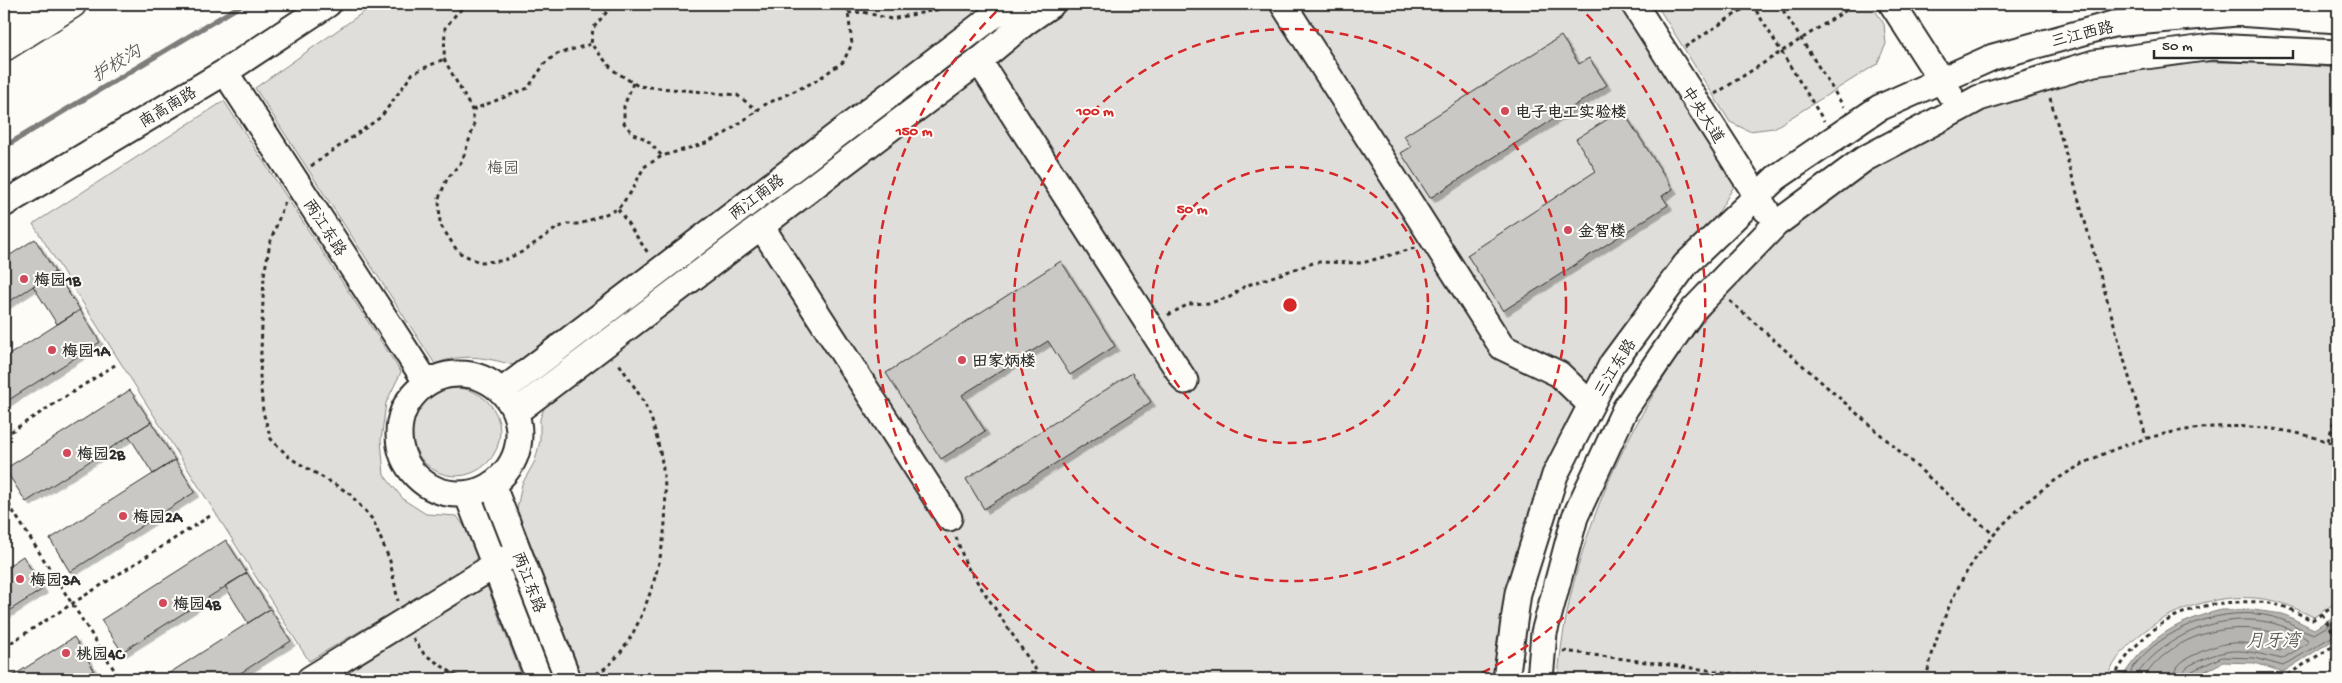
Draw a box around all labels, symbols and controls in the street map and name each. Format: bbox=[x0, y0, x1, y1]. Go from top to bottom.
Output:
street label: 三江西路 bbox=[2049, 17, 2116, 53]
scale bar bbox=[2154, 28, 2293, 60]
text: 50 m bbox=[2162, 38, 2193, 56]
water label: 护校沟 bbox=[88, 40, 148, 88]
street label: 南高南路 bbox=[135, 83, 201, 134]
street label: 中央大道 bbox=[1676, 83, 1728, 148]
text: 100 m bbox=[1075, 103, 1114, 121]
place label: 电子电工实验楼 bbox=[1515, 103, 1627, 124]
marker: 电子电工实验楼 bbox=[1499, 105, 1511, 117]
text: 150 m bbox=[895, 123, 933, 141]
park label: 梅园 bbox=[487, 160, 519, 180]
street label: 两江南路 bbox=[726, 170, 789, 226]
street label: 两江东路 bbox=[298, 196, 350, 261]
text: 50 m bbox=[1177, 201, 1208, 219]
place label: 金智楼 bbox=[1578, 222, 1626, 243]
marker: 金智楼 bbox=[1562, 224, 1574, 236]
place label: 梅园1B bbox=[34, 271, 81, 292]
marker: 梅园1B bbox=[18, 273, 30, 285]
centre of rings bbox=[1281, 296, 1299, 314]
street label: 三江东路 bbox=[1590, 336, 1642, 401]
place label: 梅园1A bbox=[62, 342, 111, 363]
marker: 梅园1A bbox=[46, 344, 58, 356]
place label: 田家炳楼 bbox=[972, 352, 1036, 373]
marker: 田家炳楼 bbox=[956, 354, 968, 366]
place label: 梅园2B bbox=[77, 445, 126, 466]
marker: 梅园2B bbox=[61, 447, 73, 459]
place label: 梅园2A bbox=[133, 508, 184, 529]
marker: 梅园2A bbox=[117, 510, 129, 522]
street label: 两江东路 bbox=[506, 549, 549, 617]
place label: 梅园3A bbox=[30, 571, 81, 592]
marker: 梅园3A bbox=[14, 573, 26, 585]
place label: 梅园4B bbox=[173, 595, 222, 616]
marker: 梅园4B bbox=[157, 597, 169, 609]
water label: 月牙湾 bbox=[2246, 631, 2302, 653]
place label: 桃园4C bbox=[76, 646, 126, 666]
marker: 桃园4C bbox=[60, 647, 72, 659]

